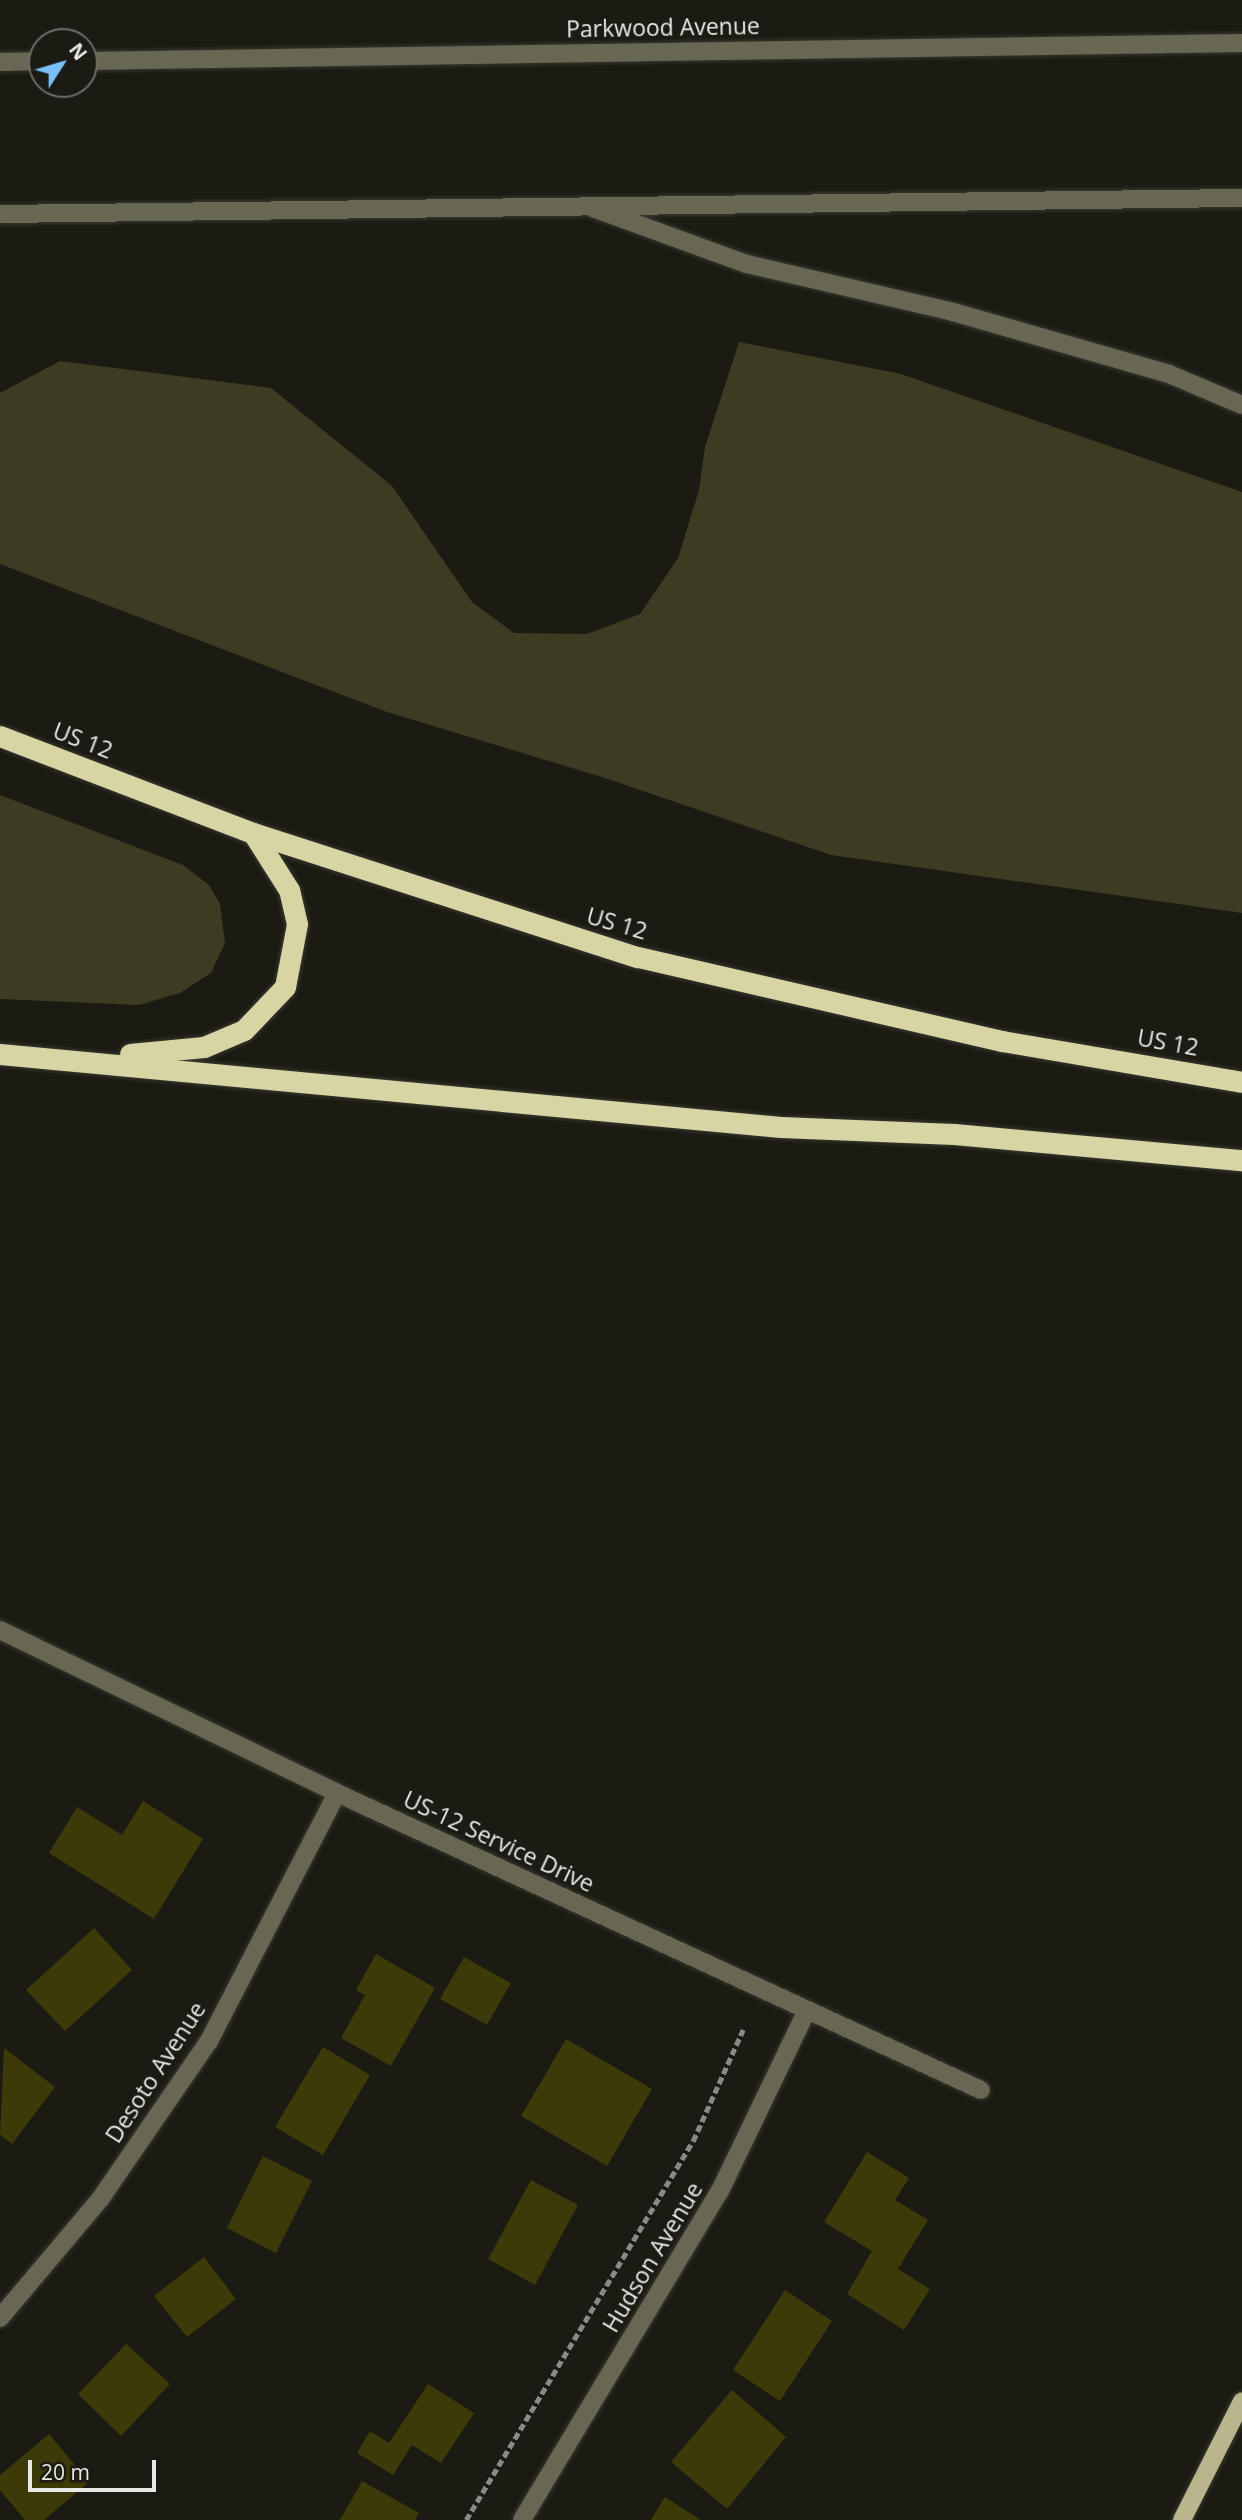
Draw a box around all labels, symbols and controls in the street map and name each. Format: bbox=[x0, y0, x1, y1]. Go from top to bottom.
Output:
street label: Parkwood Avenue bbox=[566, 12, 760, 42]
north arrow bbox=[28, 28, 98, 98]
text: N bbox=[63, 38, 93, 66]
street label: US 12 bbox=[49, 716, 117, 764]
street label: US 12 bbox=[584, 901, 650, 945]
street label: US 12 bbox=[1135, 1023, 1201, 1061]
street label: US-12 Service Drive bbox=[399, 1785, 599, 1897]
street label: Desoto Avenue bbox=[99, 1996, 211, 2148]
street label: Hudson Avenue bbox=[596, 2177, 708, 2337]
scale bar bbox=[32, 2446, 159, 2490]
text: 20 m bbox=[41, 2458, 90, 2486]

